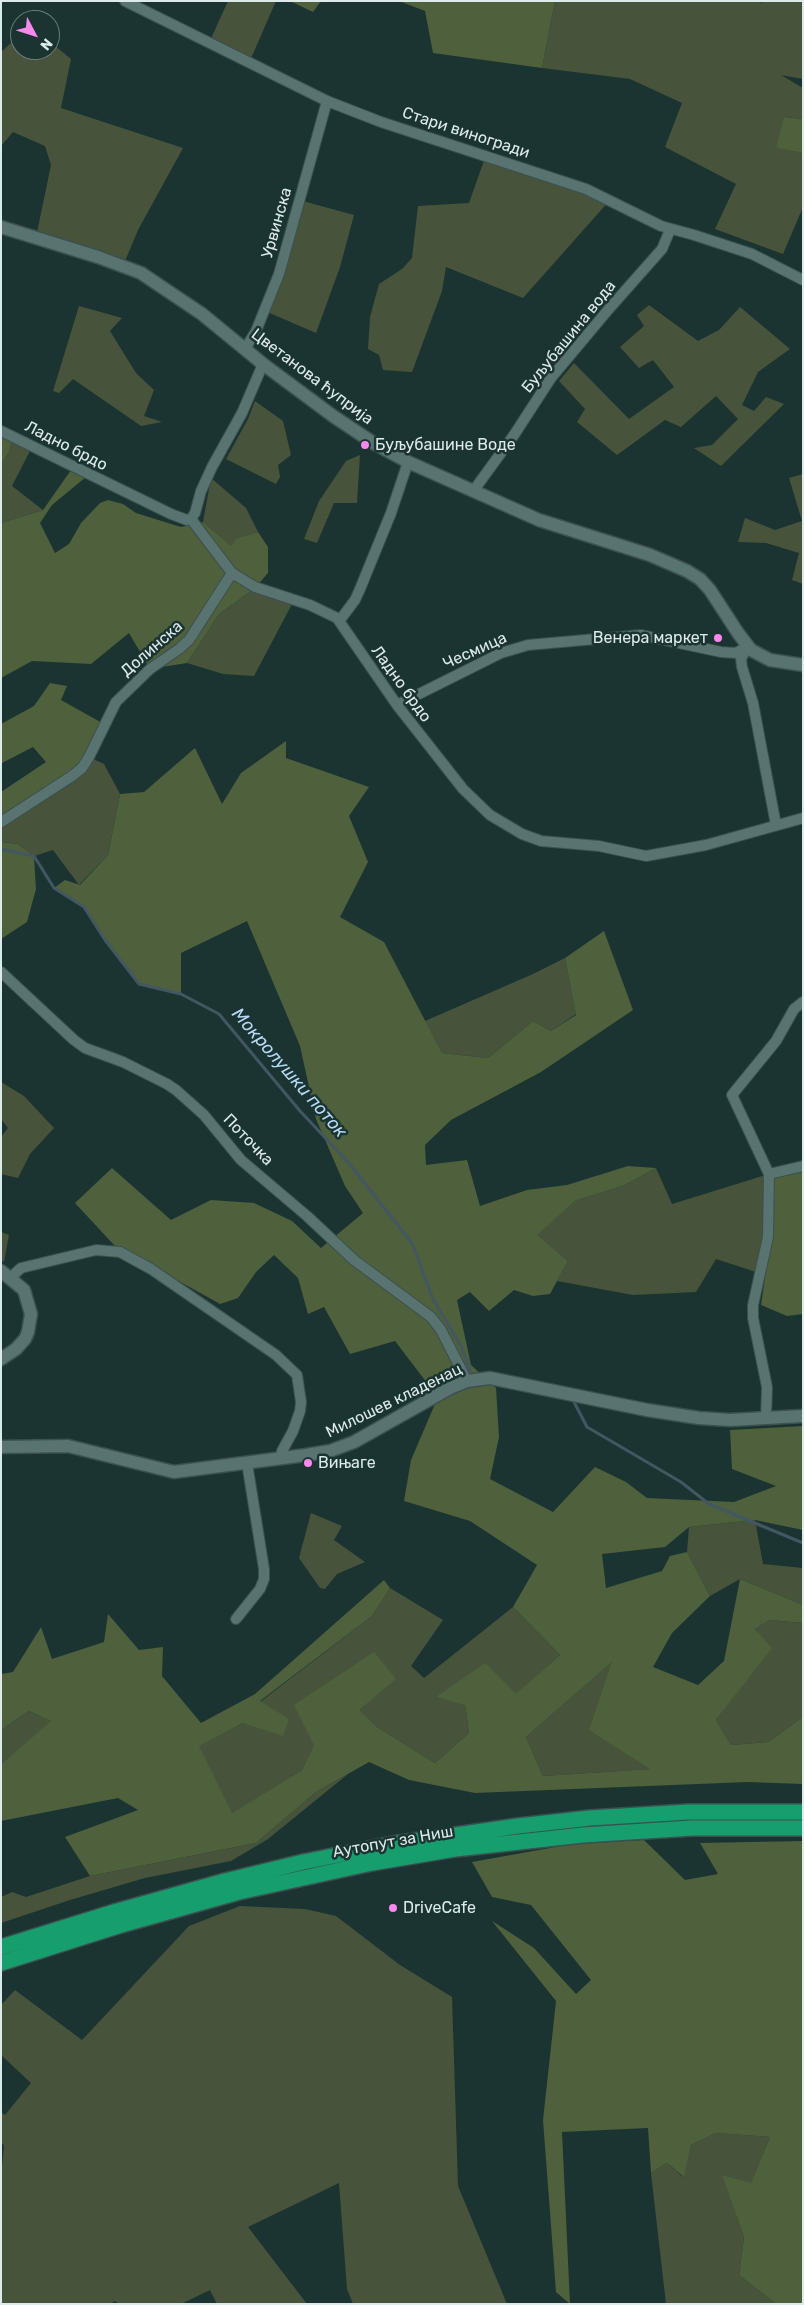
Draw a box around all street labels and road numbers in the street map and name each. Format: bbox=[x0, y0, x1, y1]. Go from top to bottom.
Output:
street label: Стари виногради bbox=[400, 103, 532, 163]
street label: Урвинска bbox=[258, 185, 296, 261]
street label: Буљубашина вода bbox=[518, 277, 620, 397]
street label: Цветанова ћуприја bbox=[247, 325, 377, 429]
street label: Ладно брдо bbox=[21, 417, 111, 475]
street label: Долинска bbox=[117, 617, 187, 681]
street label: Чесмица bbox=[440, 628, 510, 674]
street label: Ладно брдо bbox=[367, 642, 435, 726]
street label: Поточка bbox=[219, 1110, 277, 1170]
street label: Милошев кладенац bbox=[323, 1360, 465, 1442]
street label: Аутопут за Ниш bbox=[331, 1822, 455, 1862]

